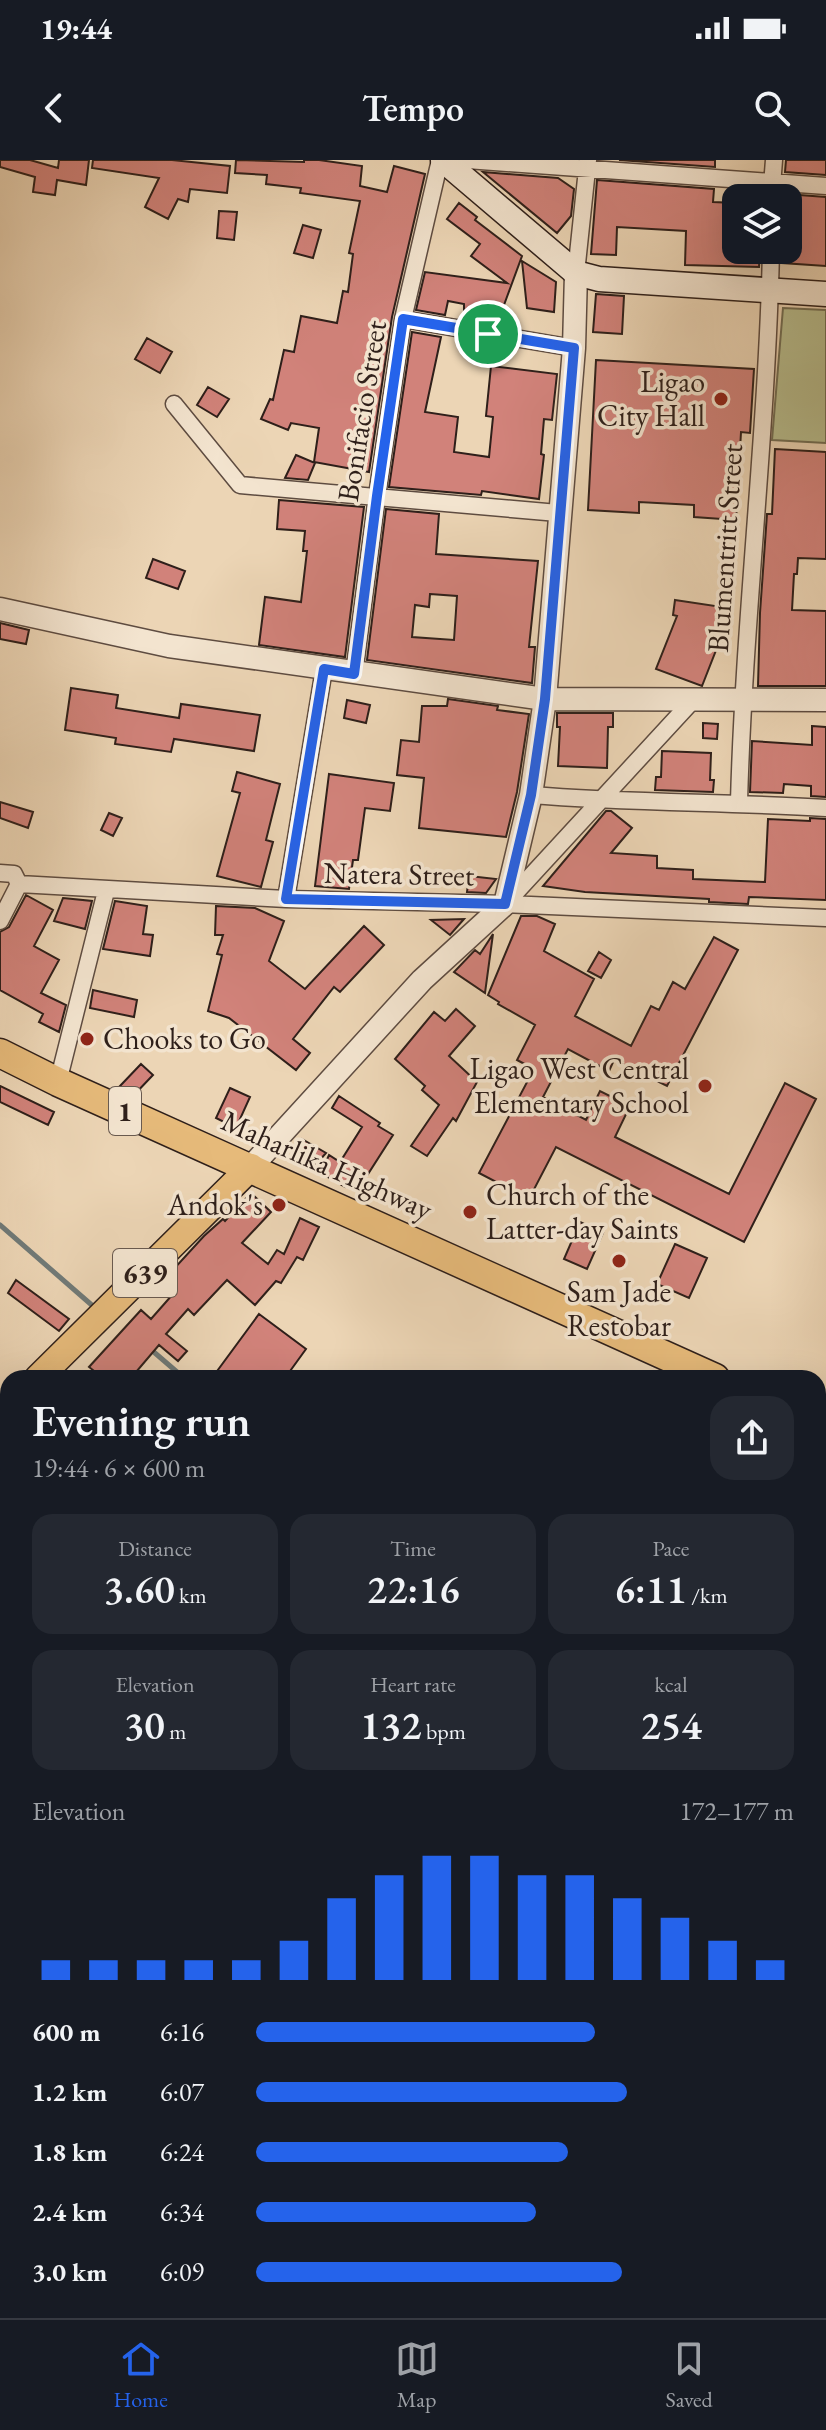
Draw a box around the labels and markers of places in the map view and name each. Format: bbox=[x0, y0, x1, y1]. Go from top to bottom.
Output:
pin bbox=[454, 300, 522, 368]
place label: Ligao City Hall bbox=[597, 362, 705, 435]
marker: Ligao City Hall bbox=[712, 390, 730, 408]
place label: Chooks to Go bbox=[103, 1019, 266, 1058]
marker: Chooks to Go bbox=[78, 1030, 96, 1048]
place label: Ligao West Central Elementary School bbox=[470, 1049, 689, 1122]
marker: Ligao West Central Elementary School bbox=[696, 1077, 714, 1095]
place label: Church of the Latter-day Saints bbox=[486, 1175, 678, 1248]
place label: Andok's bbox=[166, 1185, 263, 1224]
marker: Andok's bbox=[270, 1196, 288, 1214]
marker: Church of the Latter-day Saints bbox=[461, 1203, 479, 1221]
marker: Sam Jade Restobar bbox=[610, 1252, 628, 1270]
place label: Sam Jade Restobar bbox=[567, 1272, 671, 1345]

